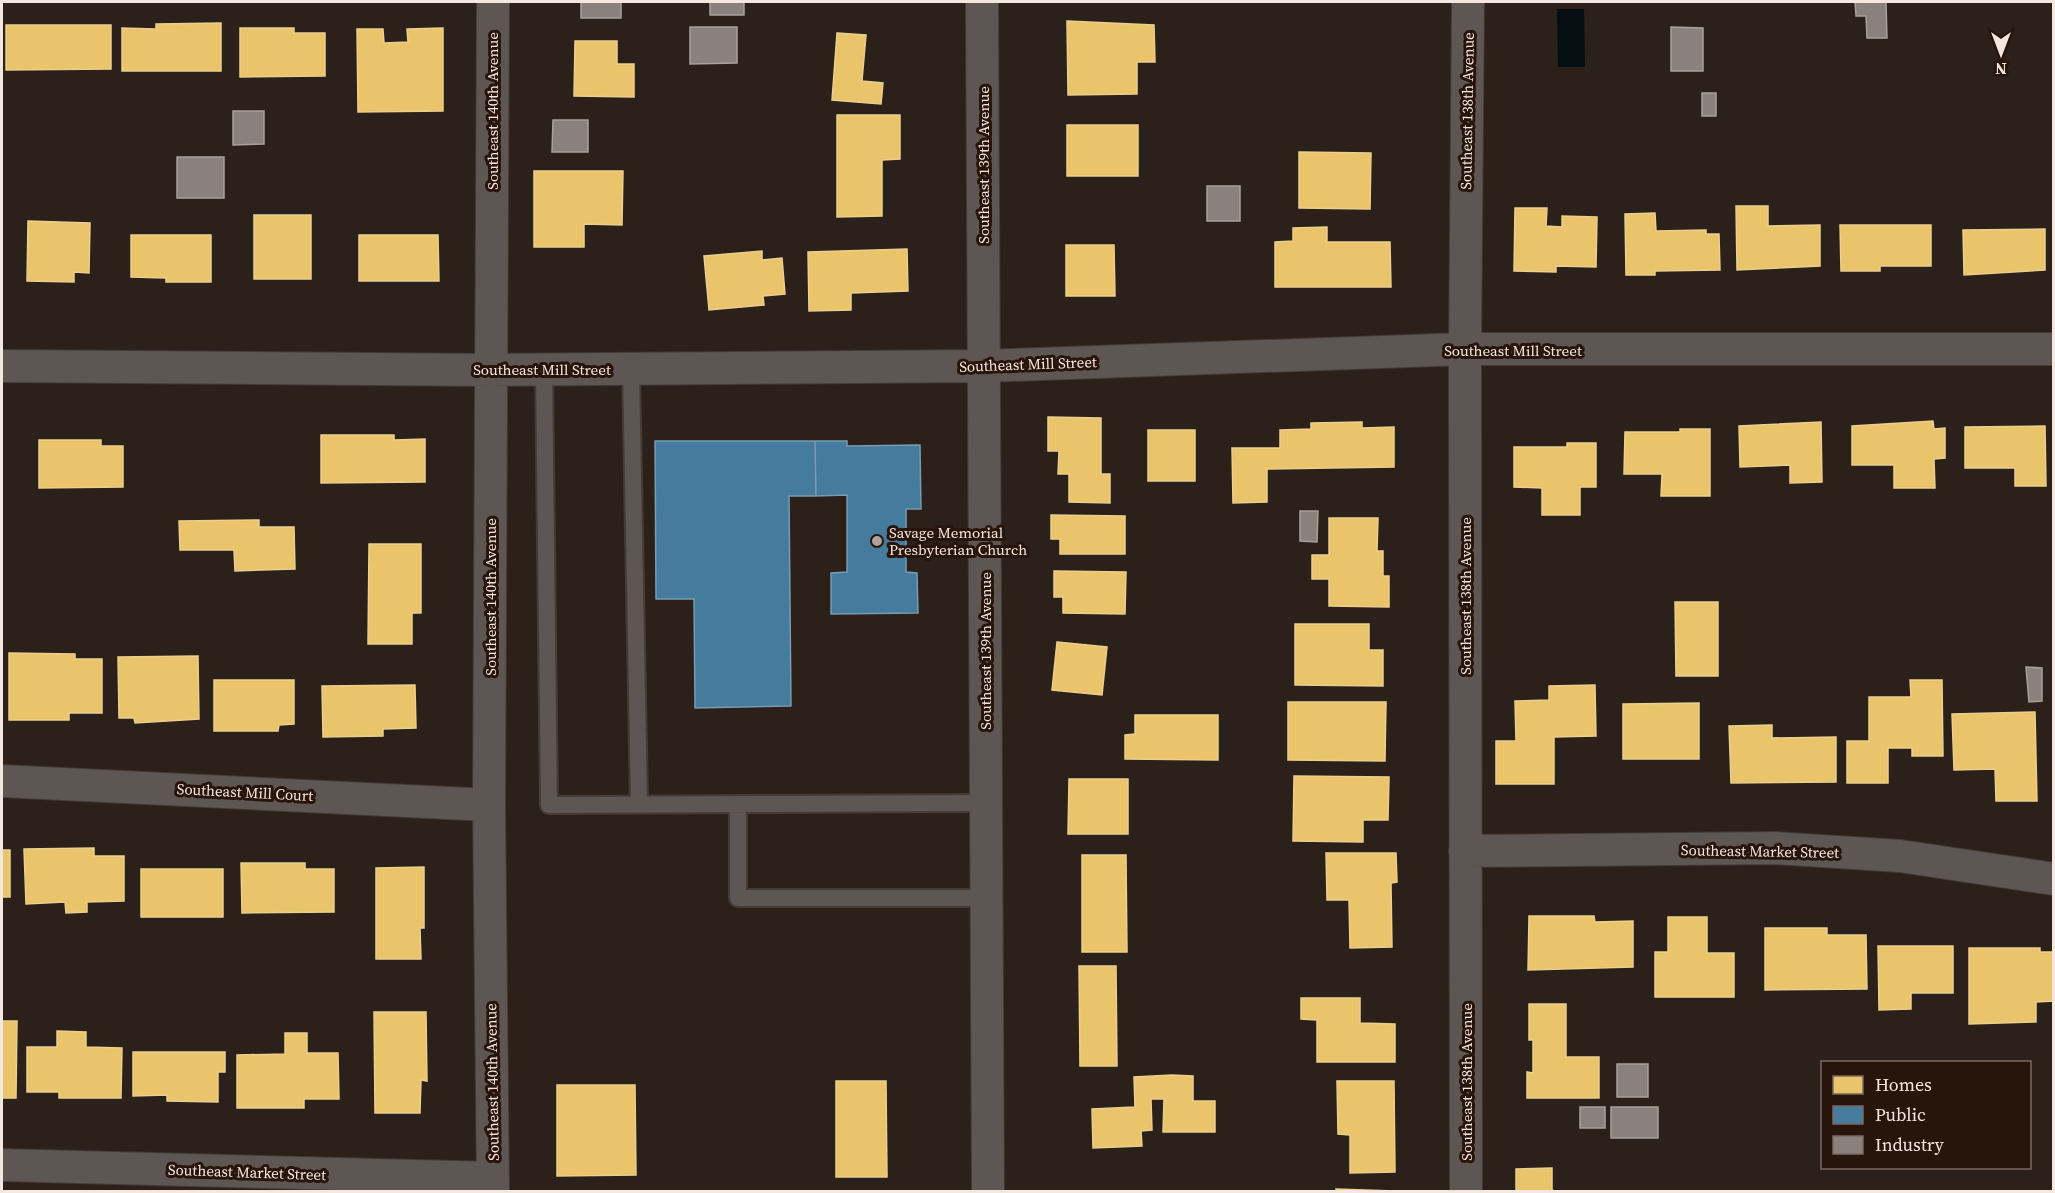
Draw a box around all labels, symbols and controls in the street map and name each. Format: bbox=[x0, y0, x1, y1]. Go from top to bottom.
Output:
north arrow bbox=[1971, 24, 2031, 84]
street label: Southeast 140th Avenue bbox=[482, 32, 503, 190]
street label: Southeast 138th Avenue bbox=[1455, 32, 1479, 190]
text: N bbox=[1995, 58, 2007, 80]
street label: Southeast 139th Avenue bbox=[973, 86, 994, 244]
street label: Southeast Mill Street bbox=[1444, 340, 1582, 361]
street label: Southeast Mill Street bbox=[959, 351, 1097, 377]
street label: Southeast Mill Street bbox=[473, 359, 611, 380]
street label: Southeast 138th Avenue bbox=[1455, 517, 1476, 675]
street label: Southeast 140th Avenue bbox=[480, 518, 501, 676]
place label: Savage Memorial Presbyterian Church bbox=[889, 522, 1027, 560]
marker: Savage Memorial Presbyterian Church bbox=[870, 534, 884, 548]
street label: Southeast 139th Avenue bbox=[975, 572, 996, 730]
street label: Southeast Mill Court bbox=[176, 778, 314, 806]
street label: Southeast Market Street bbox=[1681, 839, 1839, 863]
street label: Southeast 140th Avenue bbox=[480, 1003, 504, 1161]
street label: Southeast 138th Avenue bbox=[1456, 1003, 1477, 1161]
legend bbox=[1821, 1061, 2031, 1169]
text: Homes bbox=[1875, 1072, 1932, 1097]
text: Public bbox=[1875, 1102, 1926, 1127]
text: Industry bbox=[1875, 1132, 1945, 1157]
street label: Southeast Market Street bbox=[168, 1159, 326, 1185]

